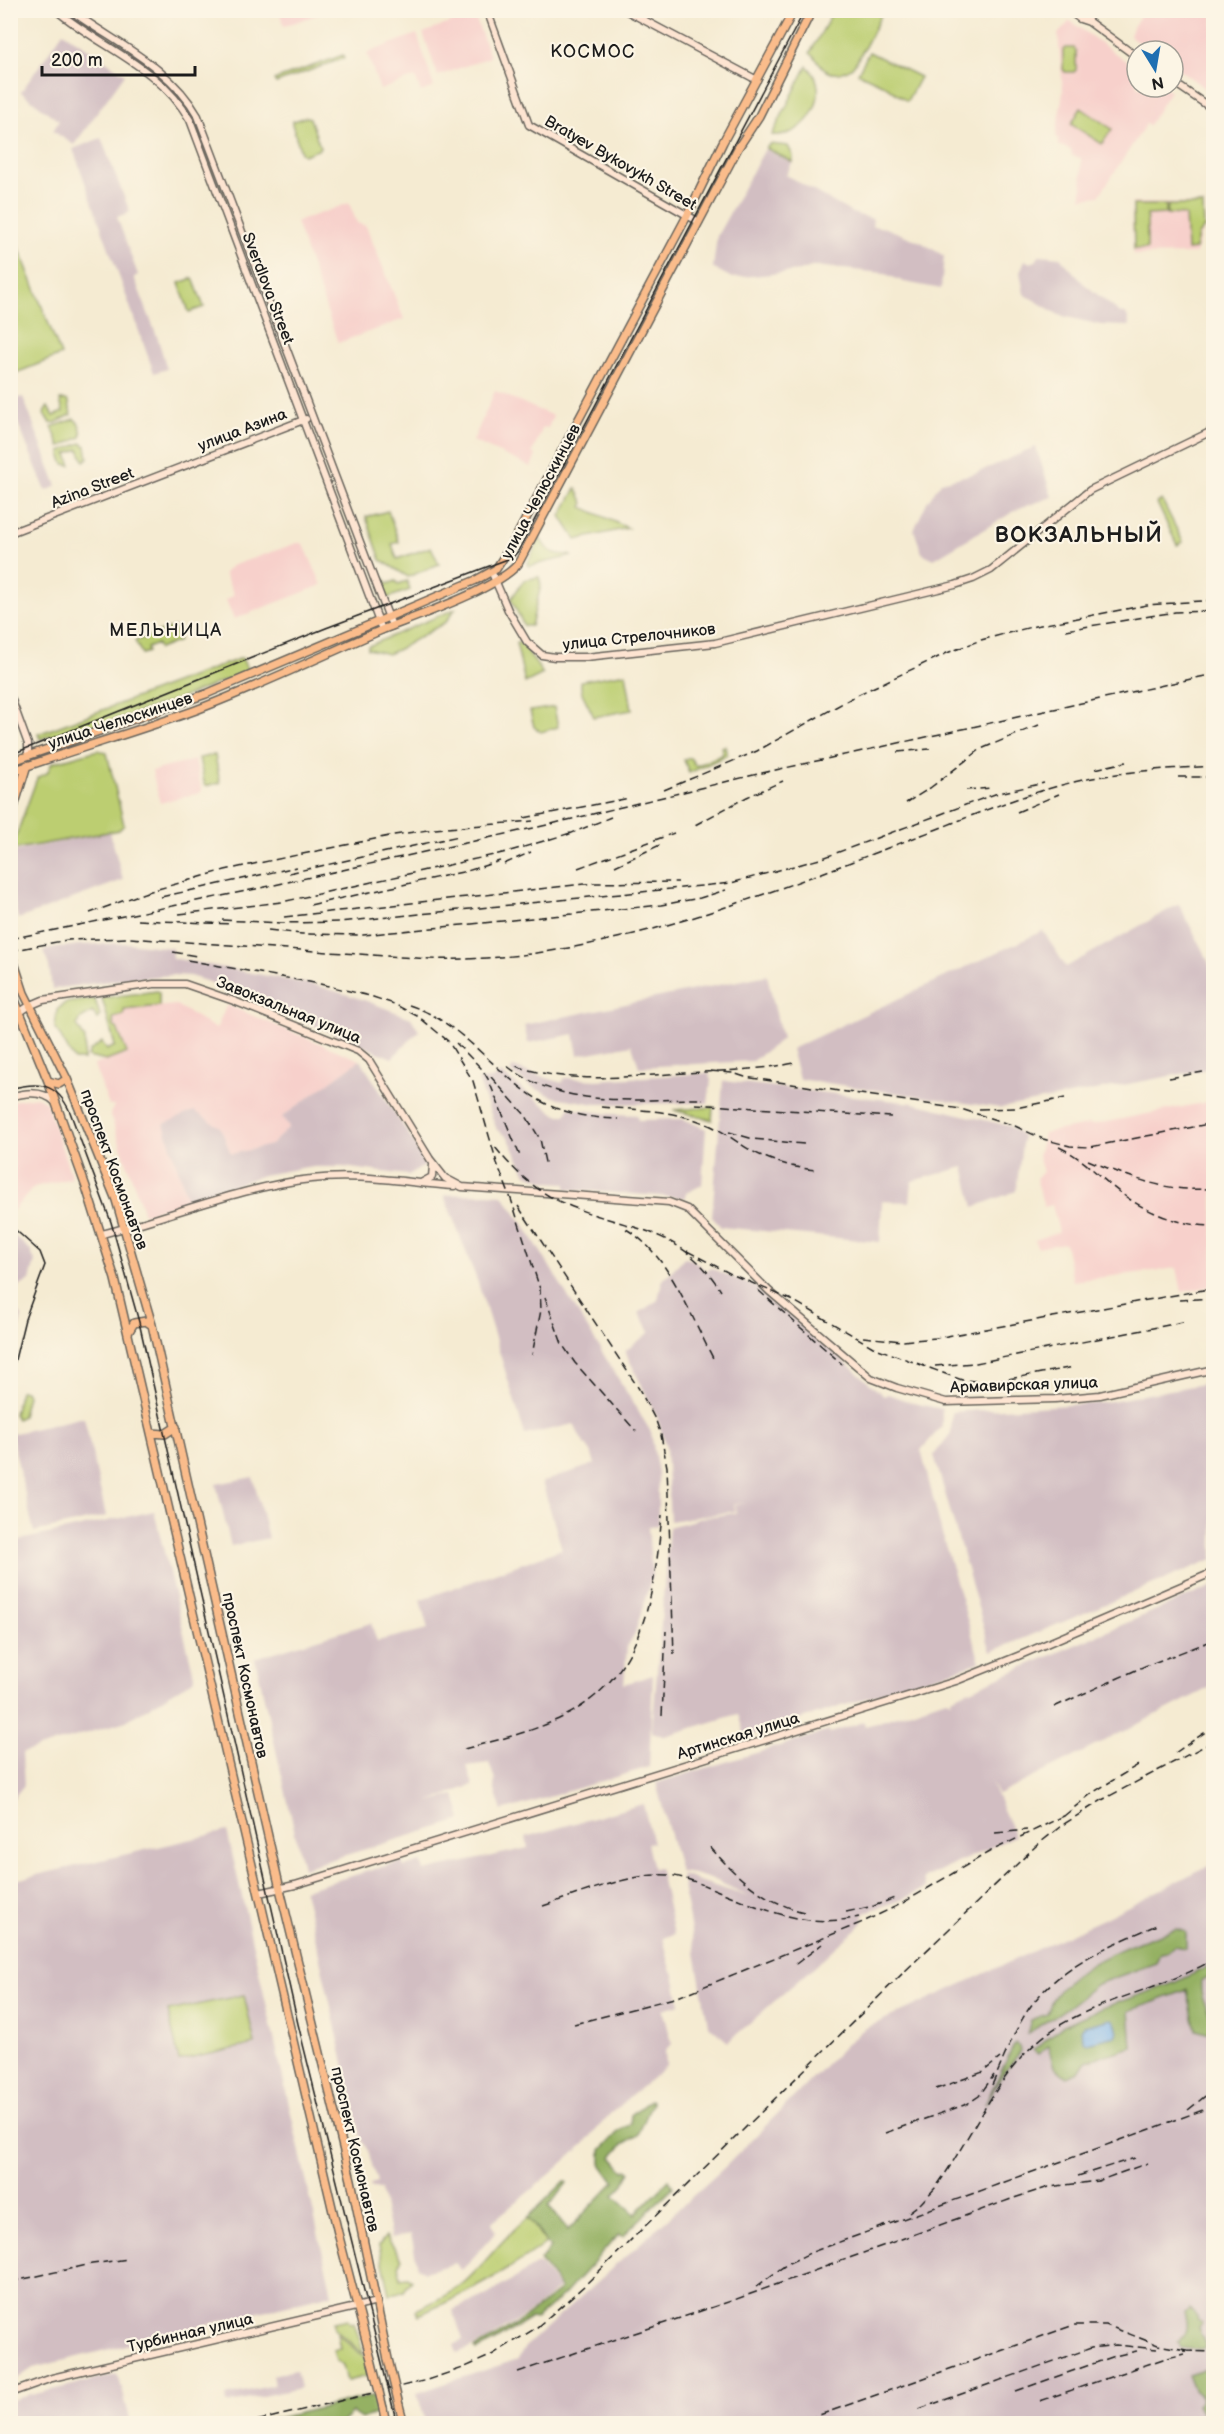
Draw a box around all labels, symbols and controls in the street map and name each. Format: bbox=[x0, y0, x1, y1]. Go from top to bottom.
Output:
scale bar bbox=[42, 39, 195, 77]
north arrow bbox=[1125, 39, 1185, 99]
district label: КОСМОС bbox=[550, 41, 636, 62]
text: 200 m bbox=[51, 50, 103, 71]
text: N bbox=[1150, 72, 1165, 93]
street label: Bratyev Bykovykh Street bbox=[541, 112, 700, 215]
street label: Sverdlova Street bbox=[238, 230, 298, 347]
street label: улица Азина bbox=[196, 405, 290, 456]
street label: улица Челюскинцев bbox=[498, 420, 585, 562]
street label: Azina Street bbox=[48, 464, 137, 513]
district label: ВОКЗАЛЬНЫЙ bbox=[995, 520, 1163, 549]
district label: МЕЛЬНИЦА bbox=[109, 620, 223, 641]
street label: улица Стрелочников bbox=[562, 620, 717, 655]
street label: улица Челюскинцев bbox=[46, 689, 195, 754]
street label: Завокзальная улица bbox=[213, 973, 364, 1048]
street label: проспект Космонавтов bbox=[76, 1087, 152, 1253]
street label: Армавирская улица bbox=[949, 1373, 1099, 1398]
street label: проспект Космонавтов bbox=[218, 1591, 272, 1761]
street label: Артинская улица bbox=[674, 1709, 802, 1764]
street label: проспект Космонавтов bbox=[326, 2065, 383, 2234]
street label: Турбинная улица bbox=[126, 2310, 256, 2357]

